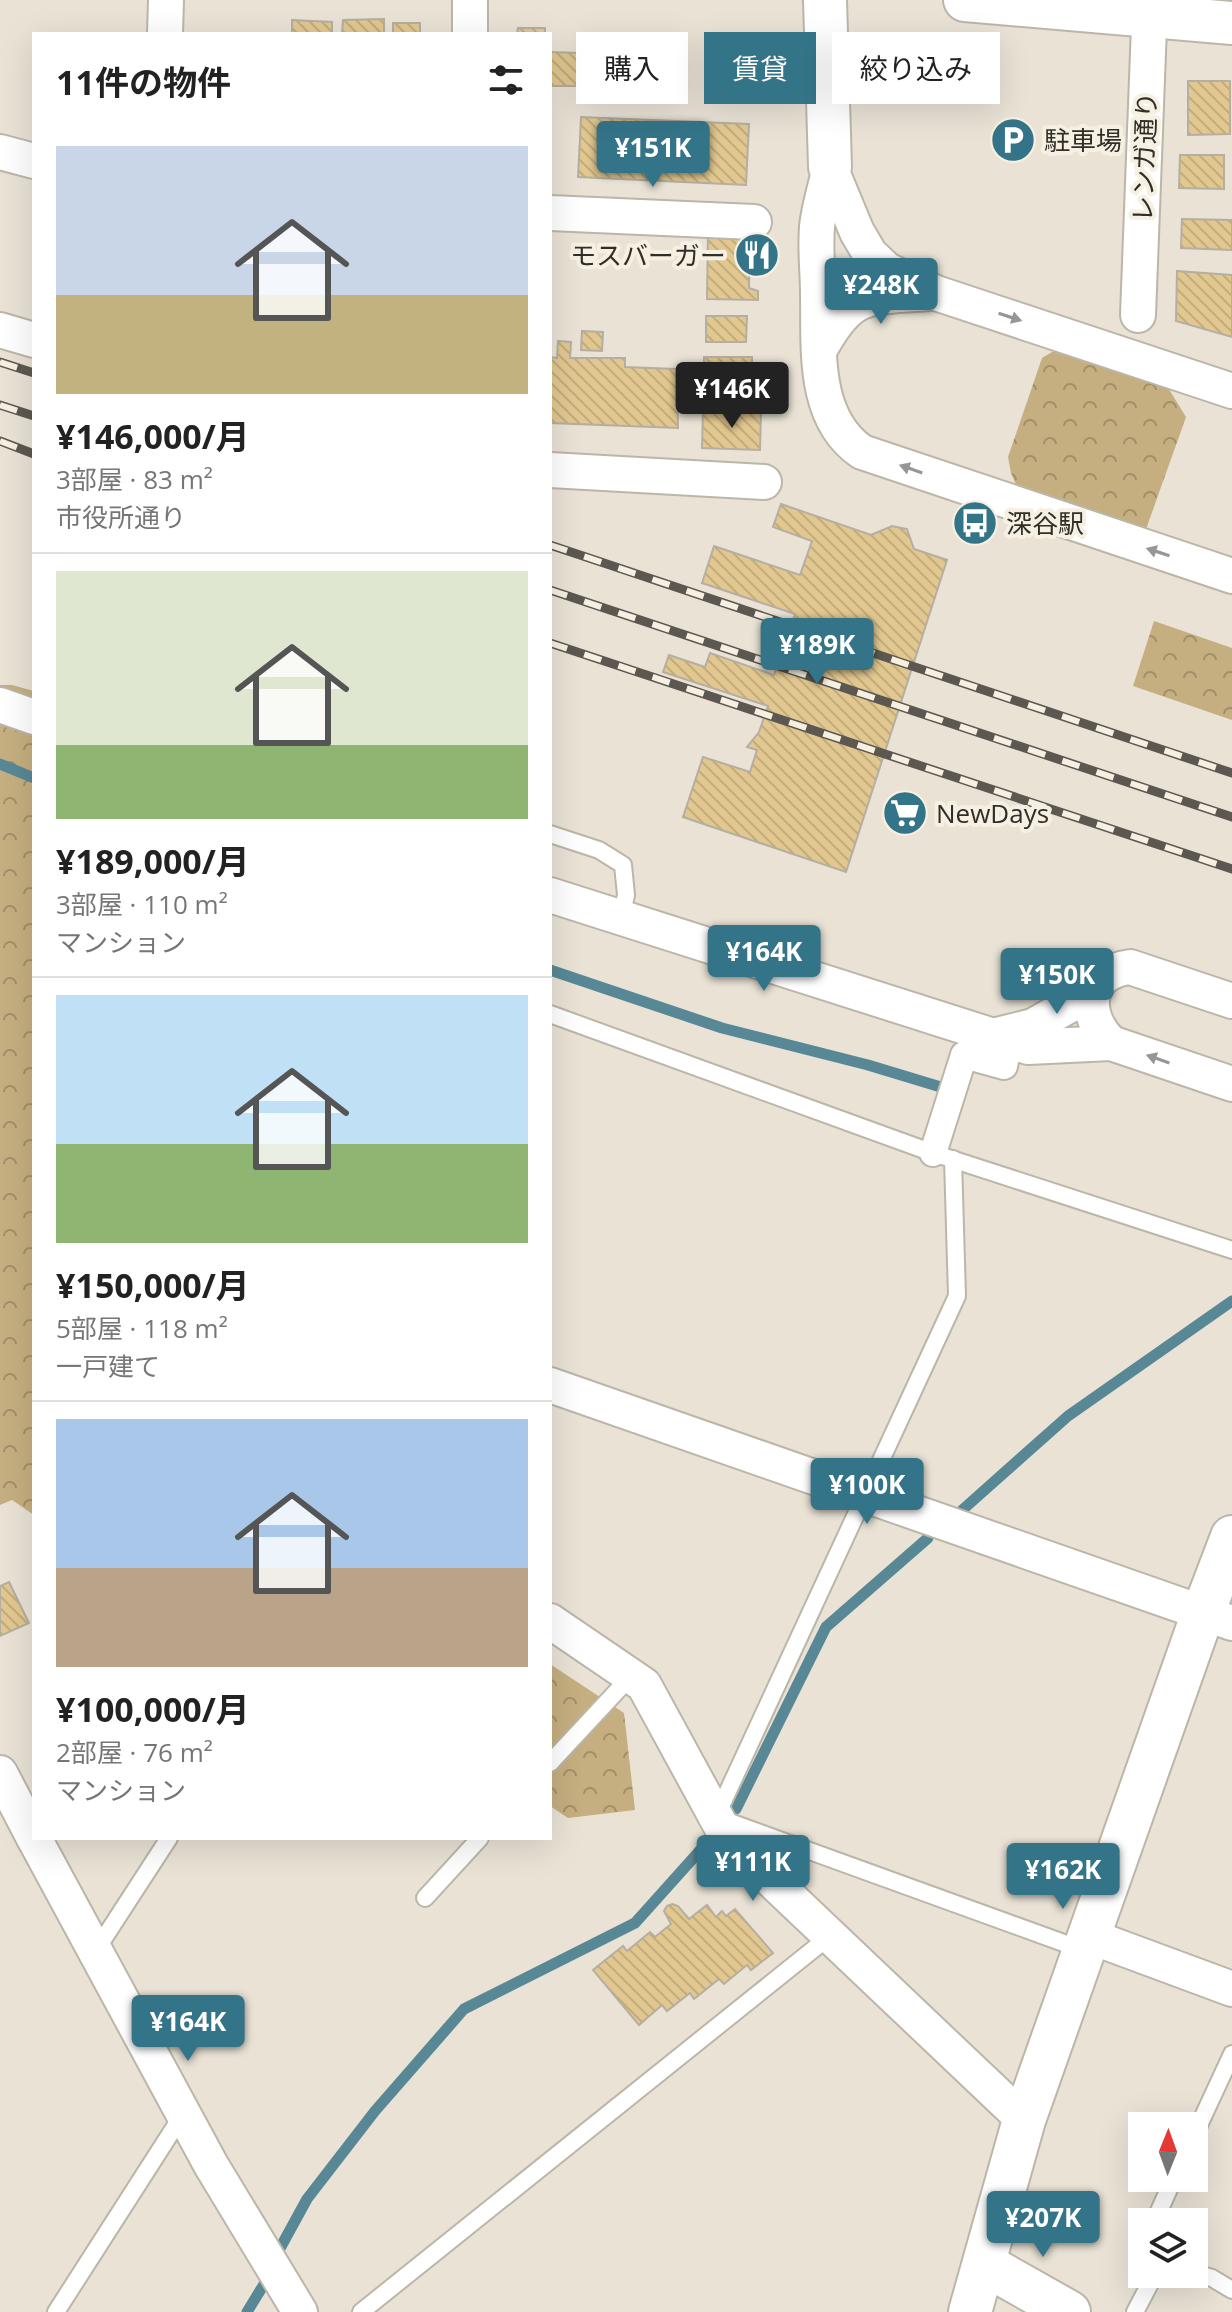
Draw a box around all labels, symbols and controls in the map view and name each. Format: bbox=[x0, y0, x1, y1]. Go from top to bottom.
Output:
chip: 購入 bbox=[576, 32, 688, 104]
chip: 賃貸 bbox=[704, 32, 816, 104]
chip: 絞り込み bbox=[832, 32, 1000, 104]
icon: filters bbox=[484, 58, 528, 102]
text: 11件の物件 bbox=[56, 59, 231, 105]
street label: レンガ通り bbox=[1124, 91, 1164, 223]
parking icon: 駐車場 bbox=[989, 116, 1037, 164]
pin: ¥151K bbox=[597, 121, 709, 189]
place label: 駐車場 bbox=[1044, 122, 1122, 158]
text: ¥151K bbox=[615, 129, 691, 165]
icon: home bbox=[220, 198, 364, 342]
restaurant icon: モスバーガー bbox=[733, 231, 781, 279]
place label: モスバーガー bbox=[570, 237, 726, 273]
pin: ¥248K bbox=[825, 258, 937, 326]
text: ¥248K bbox=[843, 266, 919, 302]
one-way arrow bbox=[998, 312, 1022, 324]
pin: ¥146K bbox=[676, 362, 788, 430]
text: ¥146K bbox=[694, 370, 770, 406]
text: ¥146,000/月 bbox=[56, 413, 250, 459]
text: 3部屋 · 83 m² bbox=[56, 461, 213, 497]
one-way arrow bbox=[899, 462, 923, 475]
text: 市役所通り bbox=[56, 499, 186, 535]
bus stop icon: 深谷駅 bbox=[951, 499, 999, 547]
place label: 深谷駅 bbox=[1006, 505, 1084, 541]
one-way arrow bbox=[1146, 545, 1170, 558]
pin: ¥189K bbox=[761, 618, 873, 686]
icon: home bbox=[220, 623, 364, 767]
text: ¥189K bbox=[779, 626, 855, 662]
supermarket icon: NewDays bbox=[881, 789, 929, 837]
place label: NewDays bbox=[936, 795, 1049, 831]
text: ¥189,000/月 bbox=[56, 838, 250, 884]
text: 3部屋 · 110 m² bbox=[56, 886, 228, 922]
text: マンション bbox=[56, 924, 186, 960]
pin: ¥164K bbox=[708, 925, 820, 993]
text: ¥164K bbox=[726, 933, 802, 969]
pin: ¥150K bbox=[1001, 948, 1113, 1016]
text: ¥150K bbox=[1019, 956, 1095, 992]
icon: home bbox=[220, 1047, 364, 1191]
one-way arrow bbox=[1146, 1052, 1170, 1065]
text: ¥150,000/月 bbox=[56, 1262, 250, 1308]
text: 5部屋 · 118 m² bbox=[56, 1310, 228, 1346]
text: 一戸建て bbox=[56, 1348, 160, 1384]
pin: ¥100K bbox=[811, 1458, 923, 1526]
text: ¥100K bbox=[829, 1466, 905, 1502]
icon: home bbox=[220, 1471, 364, 1615]
text: ¥100,000/月 bbox=[56, 1686, 250, 1732]
text: 2部屋 · 76 m² bbox=[56, 1734, 213, 1770]
text: マンション bbox=[56, 1772, 186, 1808]
pin: ¥111K bbox=[697, 1835, 809, 1903]
text: ¥111K bbox=[715, 1843, 791, 1879]
pin: ¥162K bbox=[1007, 1843, 1119, 1911]
text: ¥162K bbox=[1025, 1851, 1101, 1887]
pin: ¥164K bbox=[132, 1995, 244, 2063]
text: ¥164K bbox=[150, 2003, 226, 2039]
north arrow bbox=[1128, 2112, 1208, 2192]
map controls bbox=[1128, 2112, 1208, 2288]
pin: ¥207K bbox=[987, 2191, 1099, 2259]
text: ¥207K bbox=[1005, 2199, 1081, 2235]
button: layers bbox=[1128, 2208, 1208, 2288]

